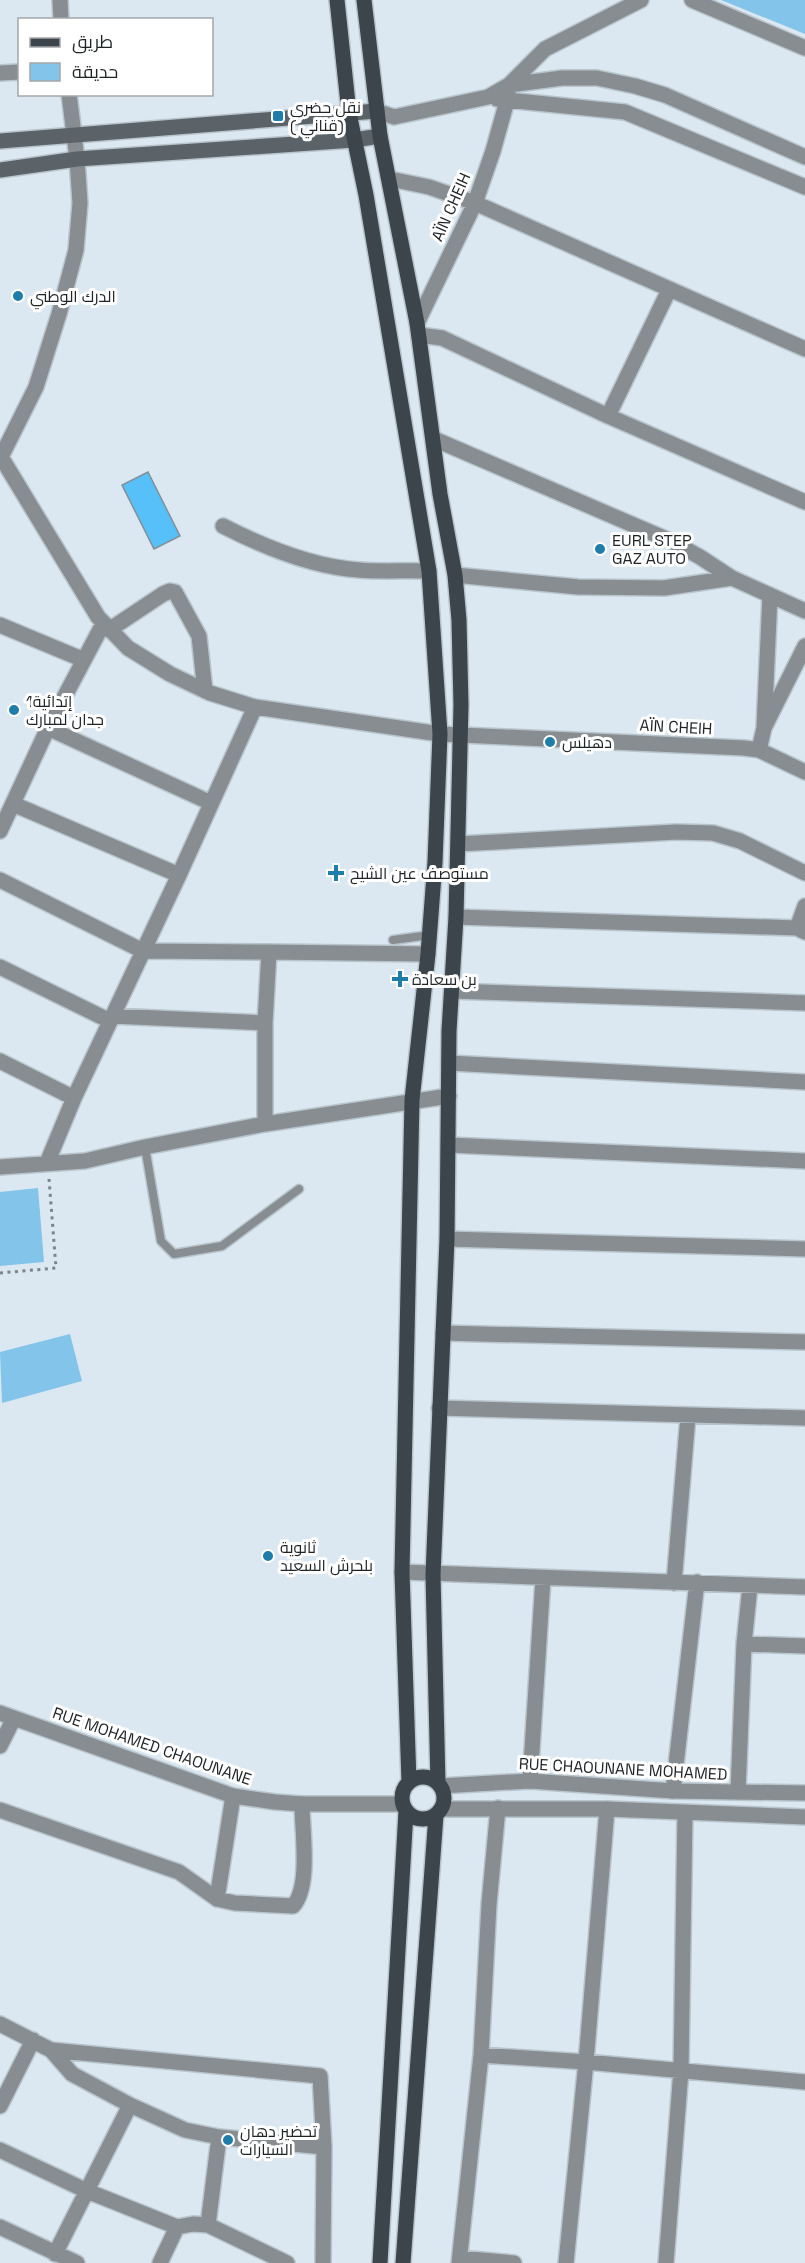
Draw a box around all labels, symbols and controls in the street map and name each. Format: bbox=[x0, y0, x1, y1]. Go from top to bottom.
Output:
legend bbox=[18, 18, 213, 96]
text: طريق bbox=[72, 30, 113, 54]
text: حديقة bbox=[72, 60, 118, 83]
place label: نقل حضري ( قناني) bbox=[290, 97, 361, 139]
marker: نقل حضري ( قناني) bbox=[271, 109, 285, 123]
street label: AÏN CHEIH bbox=[427, 169, 475, 245]
place label: الدرك الوطني bbox=[30, 286, 116, 310]
marker: الدرك الوطني bbox=[11, 289, 25, 303]
place label: EURL STEP GAZ AUTO bbox=[612, 530, 692, 569]
marker: EURL STEP GAZ AUTO bbox=[593, 542, 607, 556]
place label: 1إتدائية جدان لمبارك bbox=[26, 691, 104, 730]
marker: 1إتدائية جدان لمبارك bbox=[7, 703, 21, 717]
street label: AÏN CHEIH bbox=[639, 715, 713, 739]
place label: دهيلس bbox=[562, 732, 612, 753]
marker: دهيلس bbox=[543, 735, 557, 749]
place label: مستوصف عين الشيح bbox=[350, 863, 489, 885]
marker: مستوصف عين الشيح bbox=[327, 864, 345, 882]
place label: بن سعادة bbox=[412, 969, 477, 990]
marker: بن سعادة bbox=[393, 972, 407, 986]
place label: ثانوية بلحرش السعيد bbox=[280, 1537, 373, 1576]
marker: ثانوية بلحرش السعيد bbox=[261, 1549, 275, 1563]
street label: RUE MOHAMED CHAOUNANE bbox=[50, 1702, 254, 1790]
street label: RUE CHAOUNANE MOHAMED bbox=[518, 1753, 728, 1785]
place label: تحضير دهان السيارات bbox=[240, 2121, 318, 2160]
marker: تحضير دهان السيارات bbox=[221, 2133, 235, 2147]

